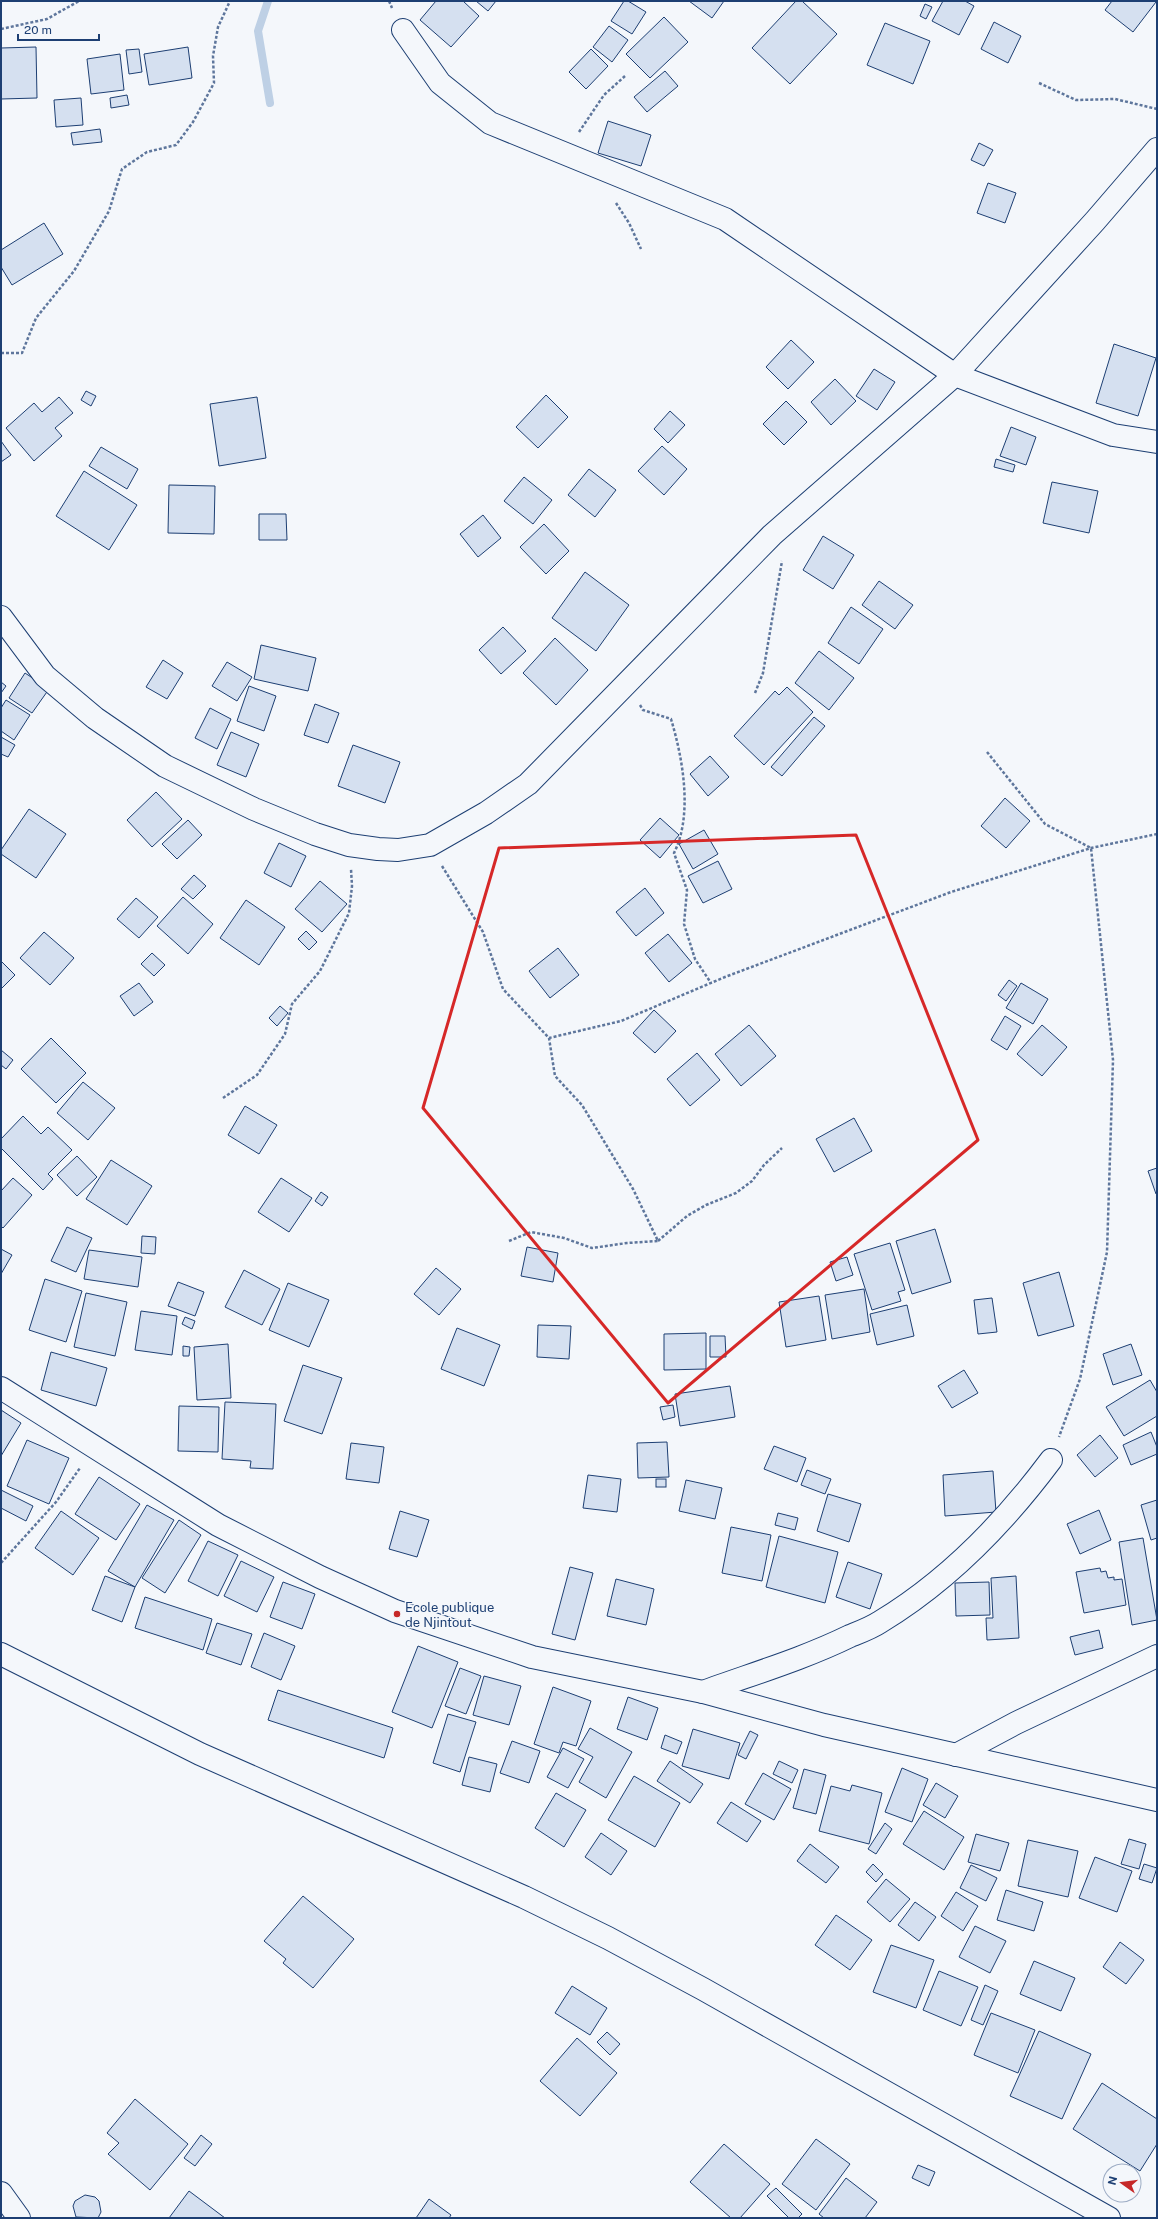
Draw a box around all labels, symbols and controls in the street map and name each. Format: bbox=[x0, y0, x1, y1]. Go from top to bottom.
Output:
scale bar bbox=[18, 16, 99, 42]
text: 20 m bbox=[24, 23, 52, 37]
place label: Ecole publique de Njintout bbox=[405, 1600, 494, 1630]
marker: Ecole publique de Njintout bbox=[392, 1609, 402, 1619]
north arrow bbox=[1102, 2163, 1142, 2203]
text: N bbox=[1105, 2175, 1119, 2186]

